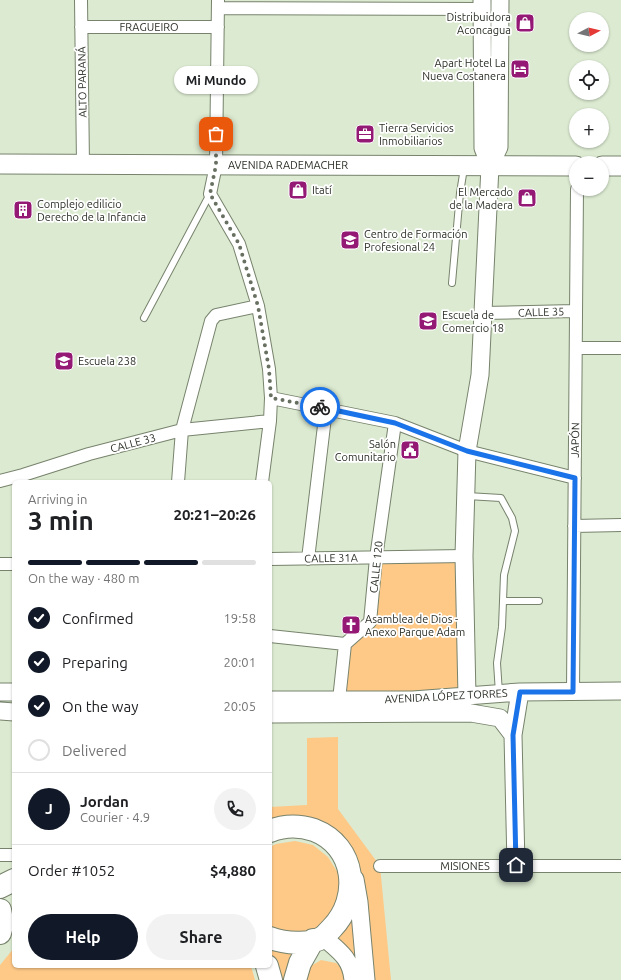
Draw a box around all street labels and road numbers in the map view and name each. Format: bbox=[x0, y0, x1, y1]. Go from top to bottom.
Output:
street label: FRAGUEIRO bbox=[119, 21, 179, 33]
street label: ALTO PARANÁ bbox=[74, 45, 89, 118]
street label: AVENIDA RADEMACHER bbox=[228, 159, 348, 171]
street label: CALLE 35 bbox=[518, 305, 564, 319]
street label: JAPÓN bbox=[568, 422, 581, 458]
street label: CALLE 33 bbox=[109, 431, 157, 455]
street label: CALLE 120 bbox=[367, 540, 385, 594]
street label: CALLE 31A bbox=[304, 552, 359, 564]
street label: AVENIDA LÓPEZ TORRES bbox=[384, 686, 508, 705]
street label: MISIONES bbox=[440, 860, 490, 872]

